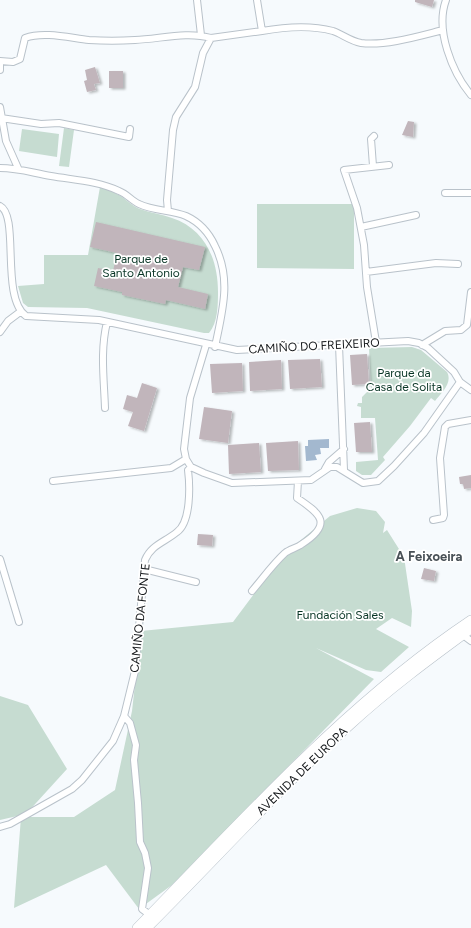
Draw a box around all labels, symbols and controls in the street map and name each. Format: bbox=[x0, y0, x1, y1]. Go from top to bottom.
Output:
park label: Parque de Santo Antonio bbox=[102, 252, 180, 280]
street label: CAMIÑO DO FREIXEIRO bbox=[248, 336, 380, 356]
park label: Parque da Casa de Solita bbox=[366, 366, 442, 394]
district label: A Feixoeira bbox=[396, 549, 462, 564]
street label: CAMIÑO DA FONTE bbox=[127, 563, 153, 673]
park label: Fundación Sales bbox=[296, 608, 384, 622]
street label: AVENIDA DE EUROPA bbox=[254, 724, 350, 818]

